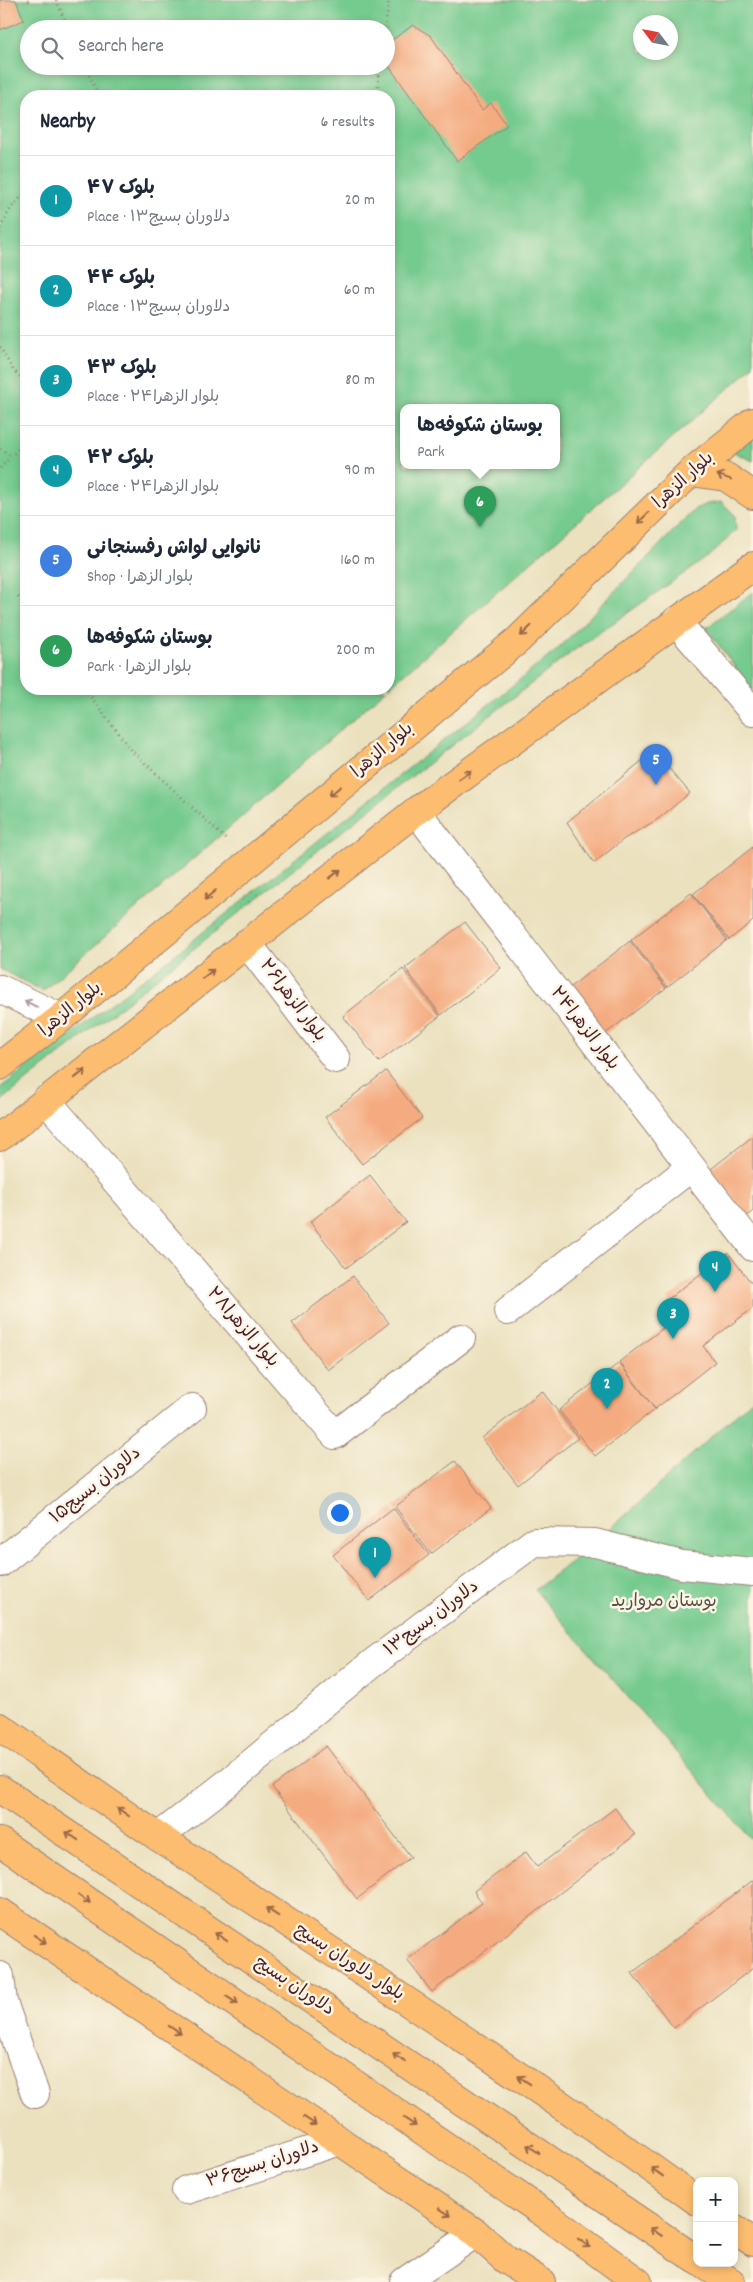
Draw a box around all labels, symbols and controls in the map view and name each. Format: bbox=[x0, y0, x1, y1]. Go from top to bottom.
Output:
north arrow bbox=[633, 15, 678, 60]
search box bbox=[20, 20, 395, 75]
icon: search bbox=[38, 34, 66, 62]
text: Search here bbox=[78, 34, 164, 61]
text: Nearby bbox=[40, 108, 95, 138]
text: 6 results bbox=[320, 111, 375, 134]
text: بلوک ۴۷ bbox=[87, 176, 155, 203]
text: 1 bbox=[54, 189, 58, 212]
text: 20 m bbox=[345, 189, 375, 212]
text: Place · دلاوران بسیج۱۳ bbox=[87, 206, 230, 229]
text: بلوک ۴۴ bbox=[87, 266, 155, 293]
text: 2 bbox=[53, 279, 60, 302]
text: 60 m bbox=[344, 279, 375, 302]
text: Place · دلاوران بسیج۱۳ bbox=[87, 296, 230, 319]
text: بلوک ۴۳ bbox=[87, 356, 157, 383]
text: 3 bbox=[52, 369, 60, 392]
text: 80 m bbox=[345, 369, 375, 392]
text: Place · بلوار الزهرا۲۴ bbox=[87, 386, 219, 409]
popup bbox=[400, 404, 560, 469]
text: بوستان شکوفه‌ها bbox=[417, 414, 543, 441]
text: Park bbox=[417, 441, 445, 464]
text: بلوک ۴۲ bbox=[87, 446, 154, 473]
street label: بلوار الزهرا bbox=[648, 447, 720, 515]
text: 4 bbox=[53, 459, 59, 482]
text: 90 m bbox=[344, 459, 375, 482]
one-way arrow bbox=[717, 472, 732, 481]
text: Place · بلوار الزهرا۲۴ bbox=[87, 476, 219, 499]
pin: 6 bbox=[464, 486, 496, 527]
one-way arrow bbox=[637, 512, 649, 524]
text: نانوایی لواش رفسنجانی bbox=[87, 536, 262, 563]
text: 5 bbox=[52, 549, 60, 572]
text: 160 m bbox=[340, 549, 375, 572]
text: Shop · بلوار الزهرا bbox=[87, 566, 193, 589]
one-way arrow bbox=[520, 625, 533, 637]
text: بوستان شکوفه‌ها bbox=[87, 626, 212, 653]
text: 6 bbox=[52, 639, 60, 662]
text: 200 m bbox=[336, 639, 375, 662]
text: Park · بلوار الزهرا bbox=[87, 656, 192, 679]
street label: بلوار الزهرا bbox=[346, 717, 420, 785]
pin: 5 bbox=[640, 744, 672, 785]
one-way arrow bbox=[457, 770, 471, 780]
one-way arrow bbox=[328, 786, 341, 797]
one-way arrow bbox=[329, 869, 342, 880]
one-way arrow bbox=[203, 890, 216, 901]
street label: بلوار الزهرا۲۶ bbox=[253, 954, 331, 1048]
one-way arrow bbox=[201, 969, 214, 980]
street label: بلوار الزهرا bbox=[34, 977, 108, 1043]
street label: بلوار الزهرا۲۴ bbox=[543, 982, 625, 1076]
one-way arrow bbox=[23, 998, 38, 1008]
one-way arrow bbox=[73, 1069, 86, 1080]
pin: 4 bbox=[699, 1251, 731, 1292]
street label: بلوار الزهرا۲۸ bbox=[200, 1282, 284, 1374]
pin: 3 bbox=[657, 1298, 689, 1339]
pin: 2 bbox=[591, 1368, 623, 1409]
street label: دلاوران بسیج۱۵ bbox=[45, 1442, 147, 1530]
your location bbox=[327, 1500, 353, 1526]
pin: 1 bbox=[359, 1537, 391, 1578]
street label: دلاوران بسیج۱۳ bbox=[379, 1575, 485, 1663]
park label: بوستان مروارید bbox=[611, 1590, 717, 1615]
one-way arrow bbox=[116, 1807, 130, 1817]
one-way arrow bbox=[65, 1831, 79, 1841]
one-way arrow bbox=[76, 1894, 90, 1904]
one-way arrow bbox=[265, 1907, 279, 1917]
street label: بلوار دلاوران بسیج bbox=[290, 1920, 408, 2006]
one-way arrow bbox=[214, 1932, 228, 1942]
one-way arrow bbox=[33, 1934, 47, 1944]
street label: دلاوران بسیج bbox=[250, 1952, 338, 2022]
one-way arrow bbox=[225, 1996, 239, 2006]
one-way arrow bbox=[168, 2025, 182, 2035]
one-way arrow bbox=[392, 2053, 406, 2063]
one-way arrow bbox=[517, 2075, 531, 2085]
one-way arrow bbox=[303, 2116, 317, 2126]
one-way arrow bbox=[403, 2117, 417, 2127]
street label: دلاوران بسیج۳۶ bbox=[203, 2135, 323, 2195]
one-way arrow bbox=[526, 2144, 540, 2154]
one-way arrow bbox=[651, 2167, 664, 2178]
map controls bbox=[693, 2177, 738, 2267]
button: + bbox=[693, 2177, 738, 2222]
one-way arrow bbox=[437, 2207, 451, 2217]
button: − bbox=[693, 2222, 738, 2267]
one-way arrow bbox=[650, 2227, 664, 2237]
one-way arrow bbox=[577, 2237, 590, 2248]

